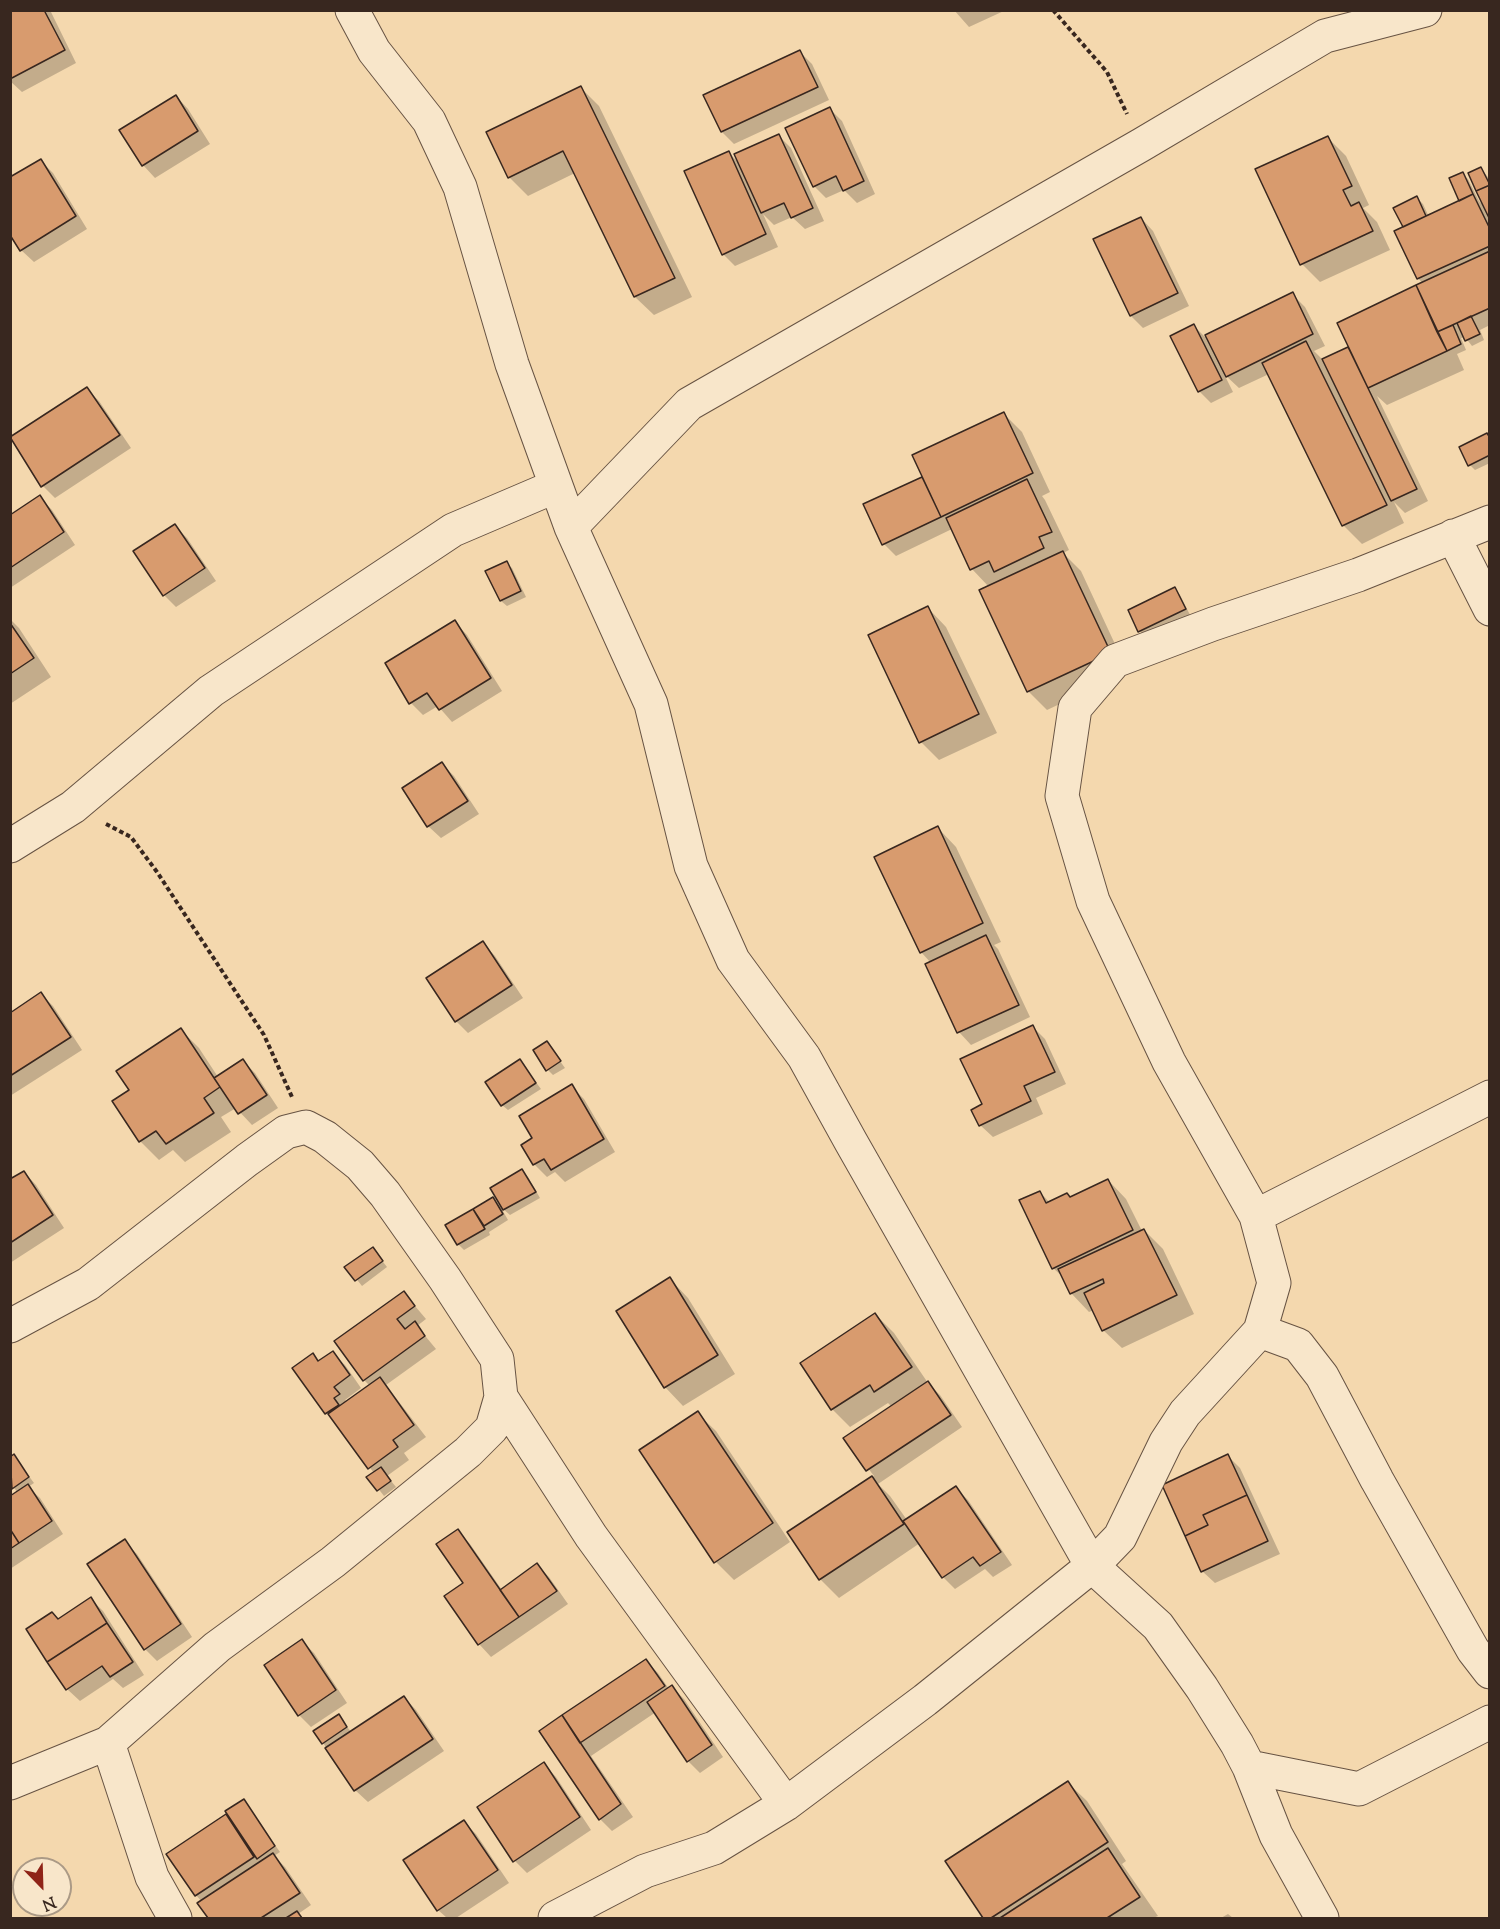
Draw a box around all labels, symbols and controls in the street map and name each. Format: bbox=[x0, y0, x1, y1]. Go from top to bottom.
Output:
north arrow bbox=[12, 1857, 72, 1917]
text: N bbox=[38, 1889, 59, 1915]

